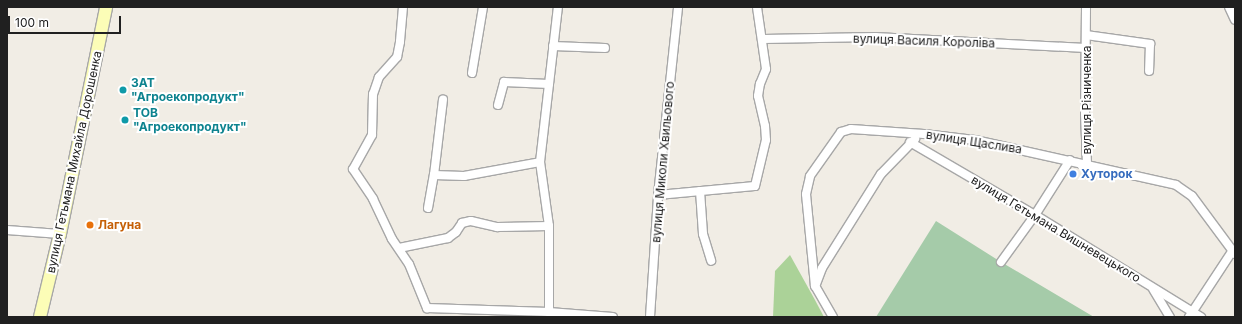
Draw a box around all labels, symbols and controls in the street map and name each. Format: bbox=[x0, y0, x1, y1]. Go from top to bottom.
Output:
scale bar bbox=[10, 8, 123, 34]
text: 100 m bbox=[15, 15, 49, 30]
street label: вулиця Василя Короліва bbox=[853, 31, 995, 51]
street label: вулиця Різниченка bbox=[1080, 45, 1094, 155]
street label: вулиця Гетьмана Михайла Дорошенка bbox=[43, 50, 105, 274]
place label: ЗАТ "Агроекопродукт" bbox=[131, 76, 245, 104]
street label: вулиця Миколи Хвильового bbox=[649, 81, 677, 243]
marker: ЗАТ "Агроекопродукт" bbox=[118, 85, 128, 95]
place label: ТОВ "Агроекопродукт" bbox=[133, 106, 247, 134]
marker: ТОВ "Агроекопродукт" bbox=[120, 115, 130, 125]
street label: вулиця Щаслива bbox=[925, 127, 1023, 157]
place label: Хуторок bbox=[1081, 167, 1132, 181]
marker: Хуторок bbox=[1068, 169, 1078, 179]
street label: вулиця Гетьмана Вишневецького bbox=[969, 173, 1143, 285]
place label: Лагуна bbox=[98, 218, 141, 232]
marker: Лагуна bbox=[85, 220, 95, 230]

